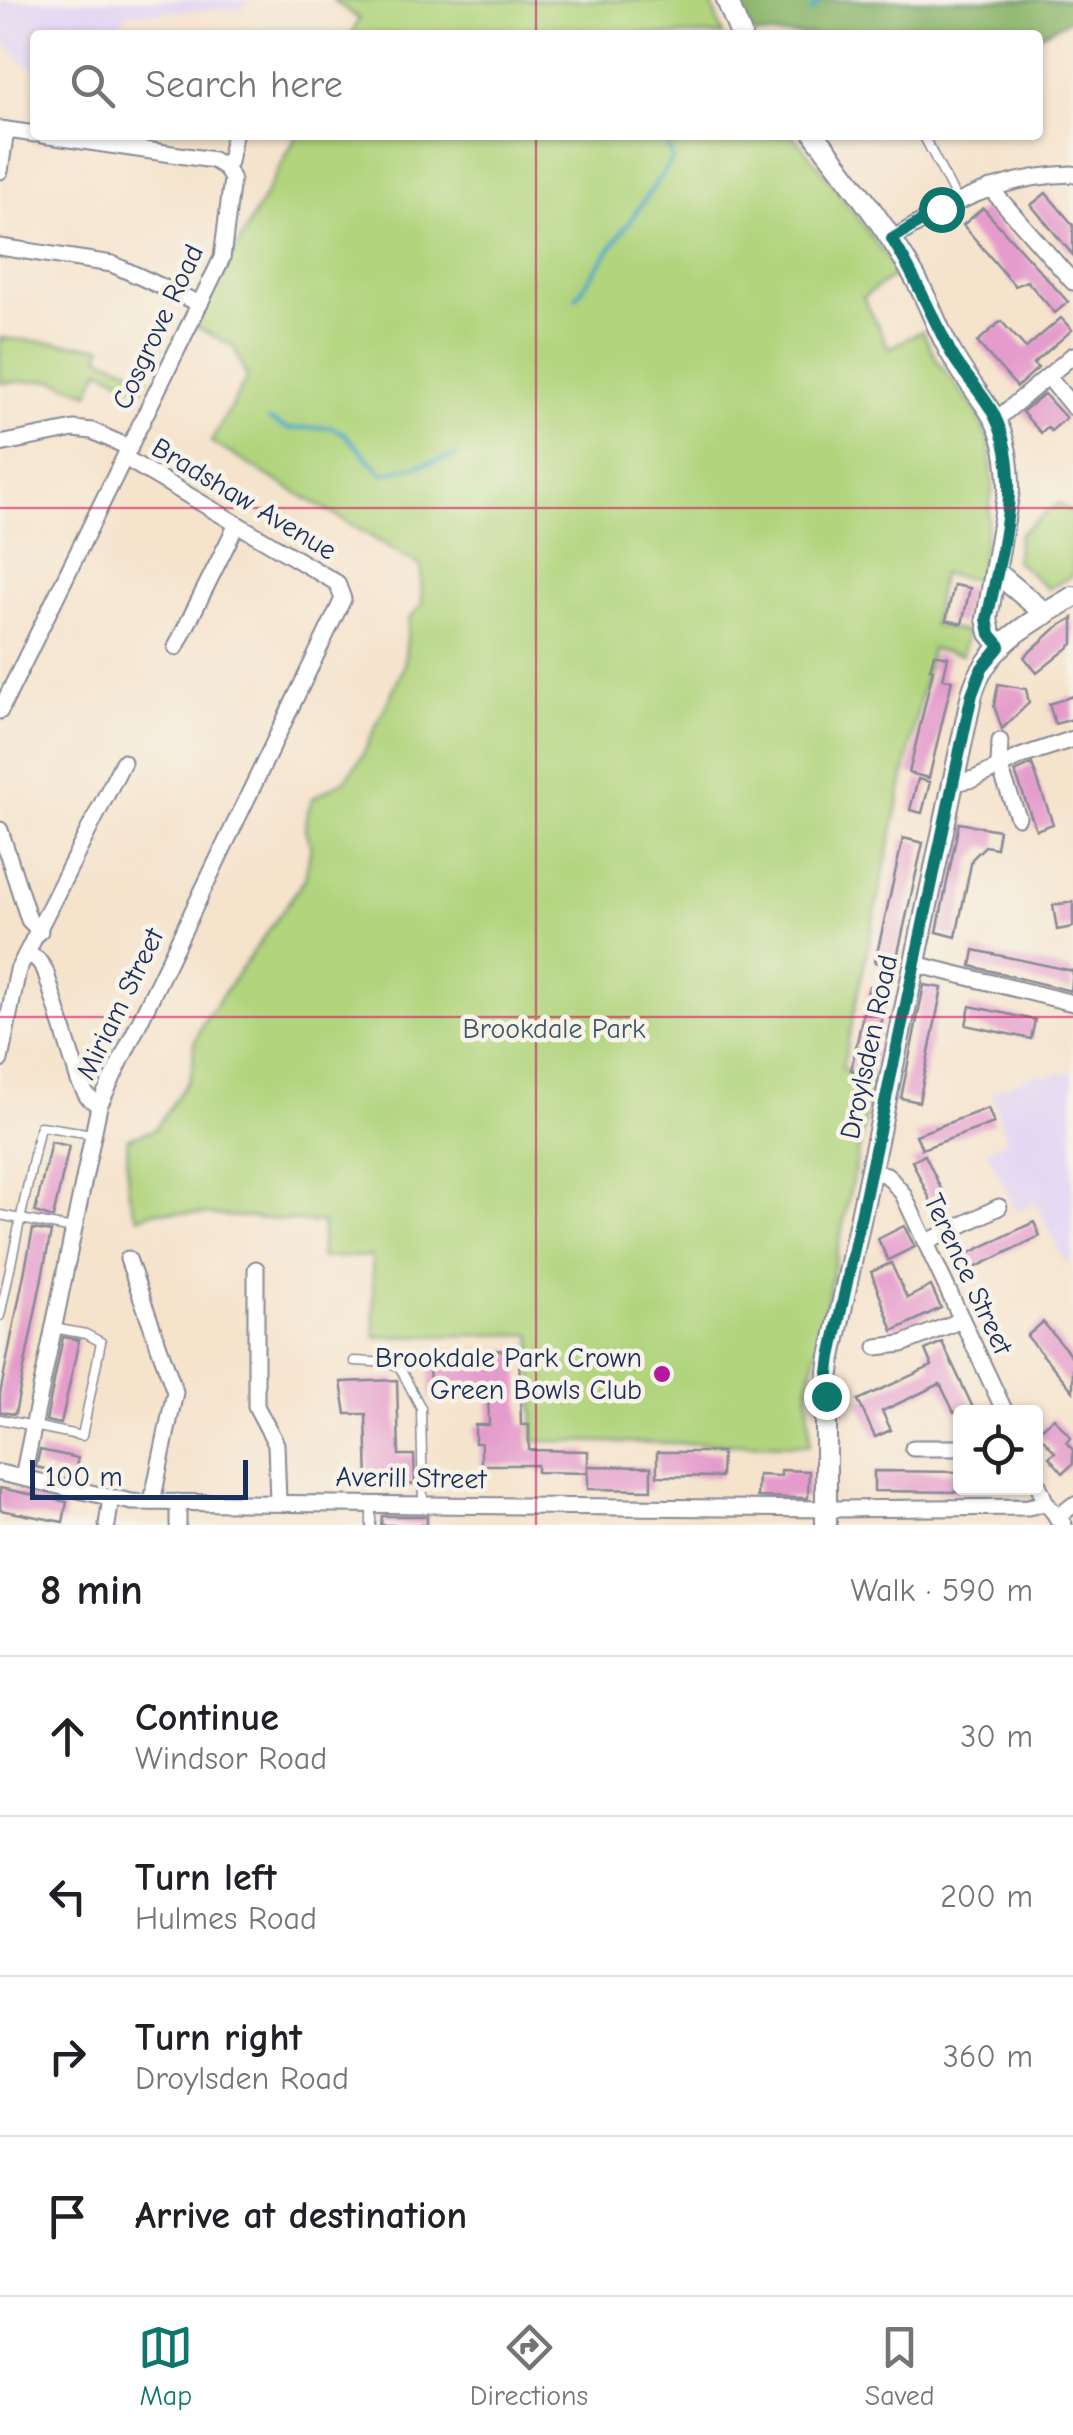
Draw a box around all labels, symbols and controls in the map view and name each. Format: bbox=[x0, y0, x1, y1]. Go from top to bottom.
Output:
search box bbox=[30, 30, 1043, 140]
icon: search bbox=[65, 58, 120, 113]
text: Search here bbox=[145, 63, 343, 107]
route start bbox=[919, 187, 965, 233]
street label: Cosgrove Road bbox=[106, 239, 210, 415]
street label: Bradshaw Avenue bbox=[146, 431, 342, 567]
street label: Miriam Street bbox=[70, 922, 171, 1085]
street label: Droylsden Road bbox=[834, 952, 904, 1142]
park label: Brookdale Park bbox=[462, 1013, 646, 1045]
street label: Terence Street bbox=[917, 1189, 1020, 1360]
place label: Brookdale Park Crown Green Bowls Club bbox=[375, 1342, 642, 1406]
marker: Brookdale Park Crown Green Bowls Club bbox=[651, 1363, 673, 1385]
route end bbox=[804, 1374, 850, 1420]
map controls bbox=[953, 1405, 1043, 1495]
button: locate bbox=[953, 1405, 1043, 1495]
scale bar bbox=[30, 1455, 248, 1500]
text: 100 m bbox=[45, 1461, 123, 1493]
street label: Averill Street bbox=[335, 1461, 488, 1495]
text: 8 min bbox=[40, 1566, 143, 1615]
text: Walk · 590 m bbox=[850, 1572, 1033, 1609]
text: Continue bbox=[135, 1696, 279, 1740]
icon: ahead bbox=[40, 1709, 95, 1764]
text: 30 m bbox=[960, 1718, 1033, 1755]
text: Windsor Road bbox=[135, 1740, 327, 1777]
text: Turn left bbox=[135, 1856, 276, 1900]
icon: left bbox=[40, 1869, 95, 1924]
text: 200 m bbox=[940, 1878, 1033, 1915]
text: Hulmes Road bbox=[135, 1900, 317, 1937]
text: Turn right bbox=[135, 2016, 302, 2060]
icon: right bbox=[40, 2029, 95, 2084]
text: 360 m bbox=[943, 2038, 1033, 2075]
text: Droylsden Road bbox=[135, 2060, 349, 2097]
icon: arrive bbox=[40, 2189, 95, 2244]
text: Arrive at destination bbox=[135, 2194, 467, 2238]
tab: Map bbox=[138, 2320, 193, 2412]
tab: Directions bbox=[470, 2320, 588, 2412]
tab: Saved bbox=[865, 2320, 935, 2412]

